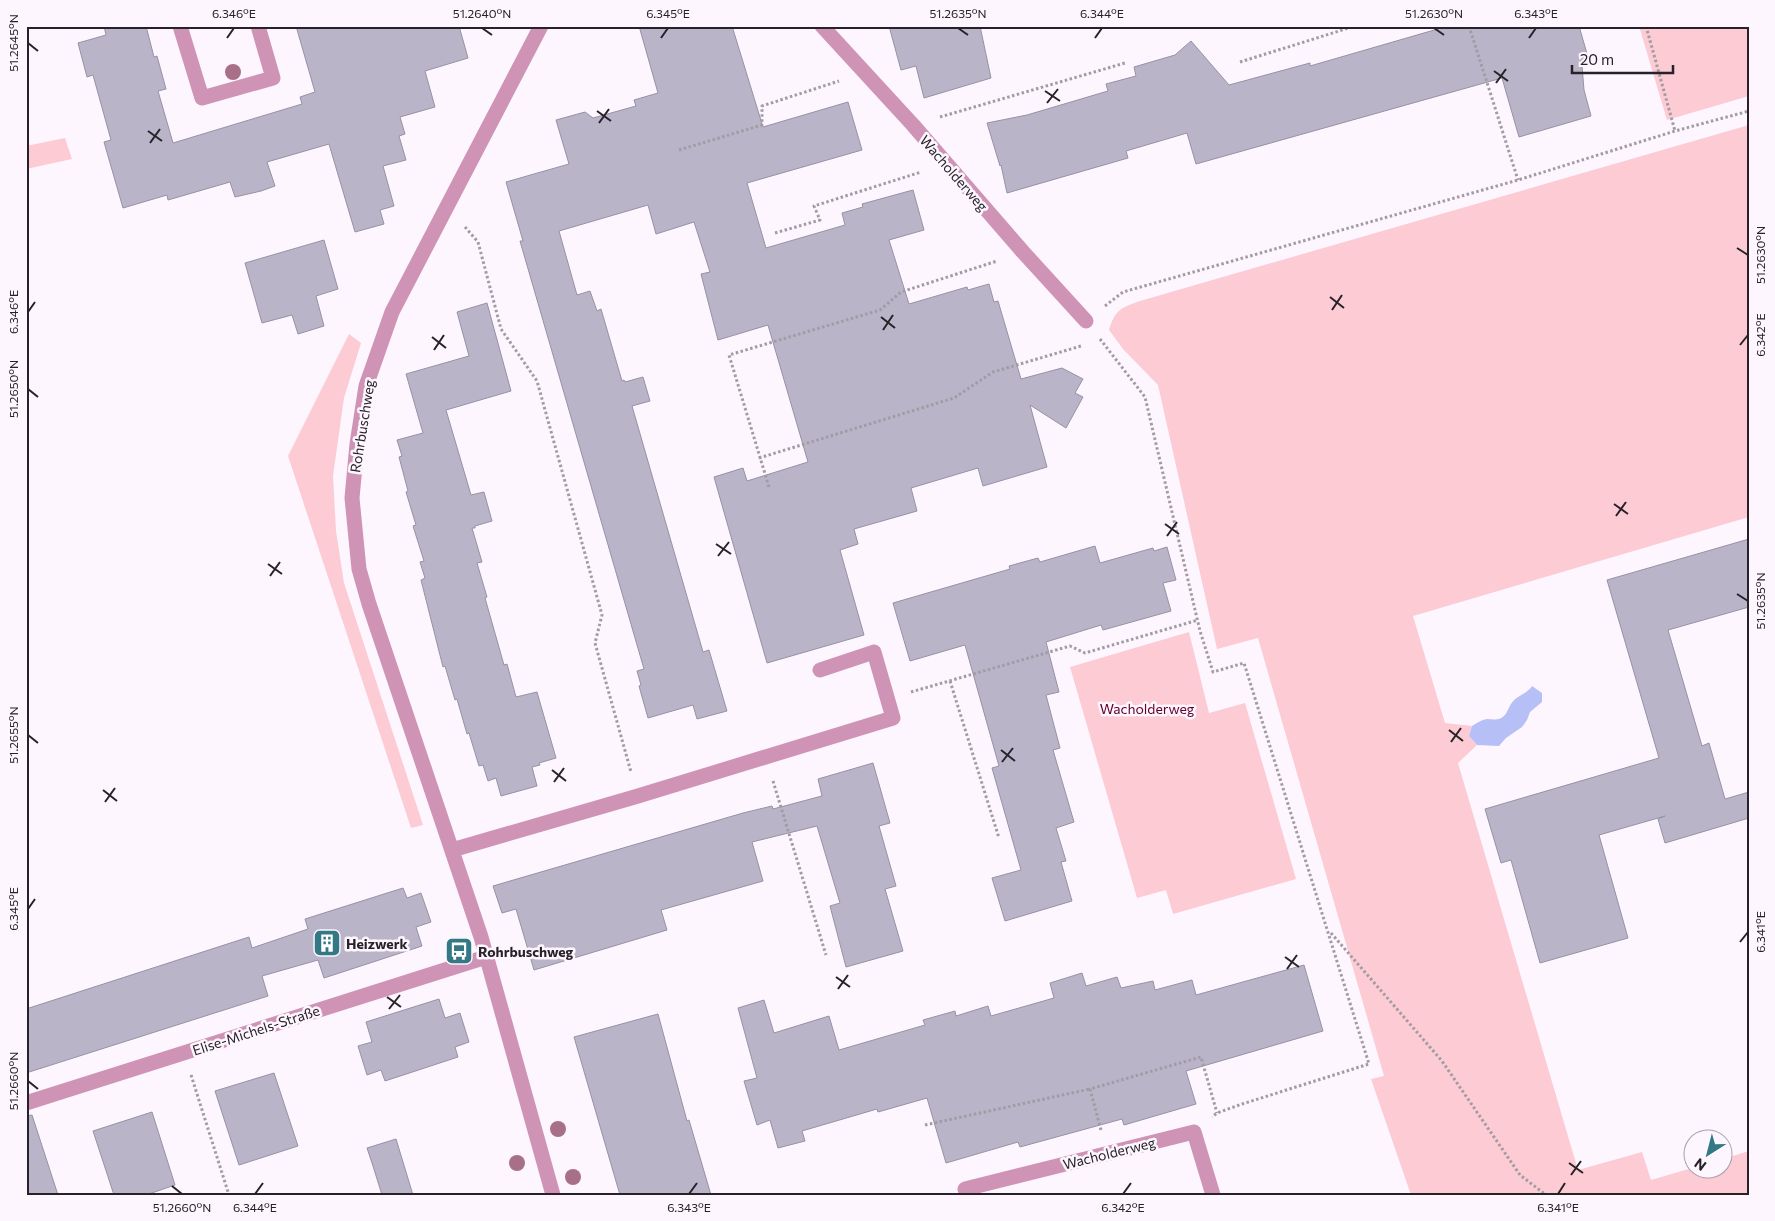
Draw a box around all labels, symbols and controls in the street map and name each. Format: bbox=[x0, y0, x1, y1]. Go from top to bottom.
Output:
text: 6.346°E bbox=[212, 6, 256, 20]
text: 51.2640°N bbox=[453, 6, 511, 20]
text: 6.345°E bbox=[646, 6, 690, 20]
text: 51.2635°N bbox=[929, 6, 987, 20]
text: 6.344°E bbox=[1080, 6, 1124, 20]
text: 51.2630°N bbox=[1405, 6, 1463, 20]
text: 6.343°E bbox=[1514, 6, 1558, 20]
text: 51.2645°N bbox=[6, 14, 20, 72]
scale bar bbox=[1572, 42, 1674, 74]
text: 20 m bbox=[1580, 50, 1614, 68]
street label: Wacholderweg bbox=[917, 132, 992, 215]
text: 51.2630°N bbox=[1753, 226, 1767, 284]
text: 6.346°E bbox=[6, 290, 20, 334]
text: 6.342°E bbox=[1753, 313, 1767, 357]
text: 51.2650°N bbox=[6, 360, 20, 418]
street label: Rohrbuschweg bbox=[346, 378, 378, 474]
text: 51.2635°N bbox=[1753, 572, 1767, 630]
park label: Wacholderweg bbox=[1100, 700, 1195, 717]
text: 51.2655°N bbox=[6, 706, 20, 764]
text: 6.345°E bbox=[6, 887, 20, 931]
text: 6.341°E bbox=[1753, 911, 1767, 953]
building icon: Heizwerk bbox=[312, 928, 342, 958]
place label: Heizwerk bbox=[346, 935, 408, 952]
bus stop icon: Rohrbuschweg bbox=[444, 936, 474, 966]
place label: Rohrbuschweg bbox=[478, 943, 574, 960]
street label: Elise-Michels-Straße bbox=[190, 1001, 322, 1059]
text: 51.2660°N bbox=[6, 1052, 20, 1110]
north arrow bbox=[1682, 1128, 1732, 1178]
street label: Wacholderweg bbox=[1061, 1133, 1157, 1173]
text: N bbox=[1691, 1155, 1709, 1175]
text: 51.2660°N bbox=[153, 1200, 211, 1214]
text: 6.344°E bbox=[233, 1200, 277, 1214]
text: 6.343°E bbox=[667, 1200, 711, 1214]
text: 6.342°E bbox=[1101, 1200, 1145, 1214]
text: 6.341°E bbox=[1537, 1200, 1579, 1214]

